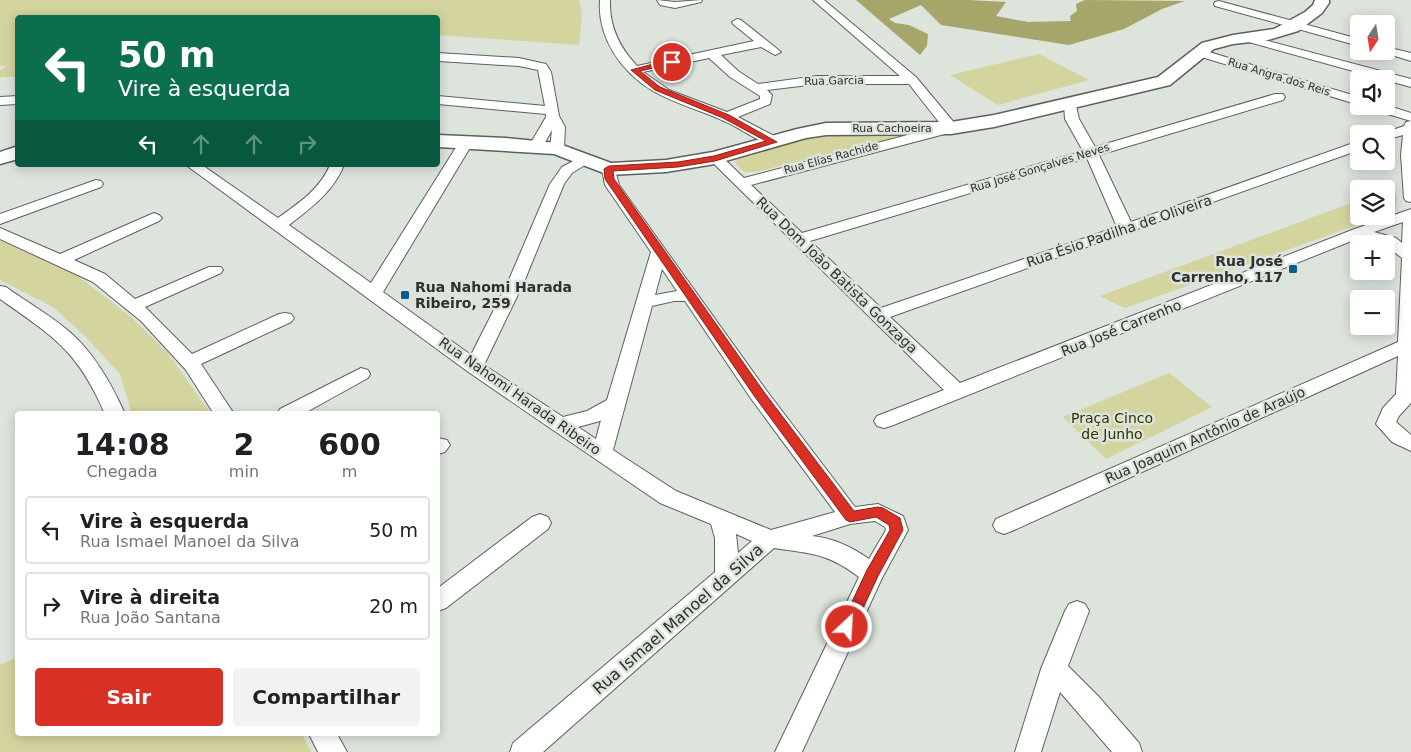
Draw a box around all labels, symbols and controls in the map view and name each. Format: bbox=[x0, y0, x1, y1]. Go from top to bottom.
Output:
north arrow bbox=[1350, 15, 1395, 60]
map controls bbox=[1350, 15, 1395, 335]
icon: left bbox=[35, 35, 100, 100]
text: 50 m bbox=[118, 35, 215, 75]
pin bbox=[651, 41, 693, 83]
icon: arrive bbox=[658, 48, 686, 76]
street label: Rua Angra dos Reis bbox=[1226, 55, 1332, 99]
button: sound bbox=[1350, 70, 1395, 115]
street label: Rua Garcia bbox=[804, 74, 864, 88]
text: Vire à esquerda bbox=[118, 76, 291, 101]
street label: Rua Cachoeira bbox=[852, 122, 932, 135]
button: search bbox=[1350, 125, 1395, 170]
icon: left bbox=[134, 130, 162, 158]
icon: ahead bbox=[187, 130, 215, 158]
icon: ahead bbox=[240, 130, 268, 158]
icon: right bbox=[293, 130, 321, 158]
street label: Rua Elías Rachide bbox=[782, 139, 880, 177]
street label: Rua José Gonçalves Neves bbox=[969, 141, 1111, 195]
button: layers bbox=[1350, 180, 1395, 225]
street label: Rua Ésio Padilha de Oliveira bbox=[1024, 192, 1214, 270]
street label: Rua Dom João Batista Gonzaga bbox=[753, 194, 921, 356]
button: + bbox=[1350, 235, 1395, 280]
place label: Rua José Carrenho, 117 bbox=[1171, 253, 1283, 285]
marker: Rua José Carrenho, 117 bbox=[1287, 263, 1299, 275]
place label: Rua Nahomi Harada Ribeiro, 259 bbox=[415, 279, 572, 311]
marker: Rua Nahomi Harada Ribeiro, 259 bbox=[399, 289, 411, 301]
button: − bbox=[1350, 290, 1395, 335]
street label: Rua José Carrenho bbox=[1059, 297, 1183, 359]
street label: Rua Nahomi Harada Ribeiro bbox=[436, 334, 604, 458]
street label: Rua Joaquim Antônio de Araújo bbox=[1102, 383, 1308, 487]
park label: Praça Cinco de Junho bbox=[1071, 410, 1153, 442]
text: 14:08 bbox=[74, 427, 170, 462]
text: 2 bbox=[233, 427, 254, 462]
text: 600 bbox=[318, 427, 381, 462]
text: Chegada bbox=[86, 462, 157, 481]
text: min bbox=[229, 462, 259, 481]
text: m bbox=[342, 462, 357, 481]
text: Vire à esquerda bbox=[80, 510, 249, 532]
icon: left bbox=[37, 516, 65, 544]
text: 50 m bbox=[369, 519, 418, 541]
text: Rua Ismael Manoel da Silva bbox=[80, 532, 300, 551]
street label: Rua Ismael Manoel da Silva bbox=[589, 540, 767, 698]
text: Vire à direita bbox=[80, 586, 220, 608]
icon: right bbox=[37, 592, 65, 620]
text: 20 m bbox=[369, 595, 418, 617]
position arrow bbox=[820, 600, 872, 652]
text: Rua João Santana bbox=[80, 608, 221, 627]
button: Sair bbox=[35, 668, 223, 726]
button: Compartilhar bbox=[233, 668, 420, 726]

